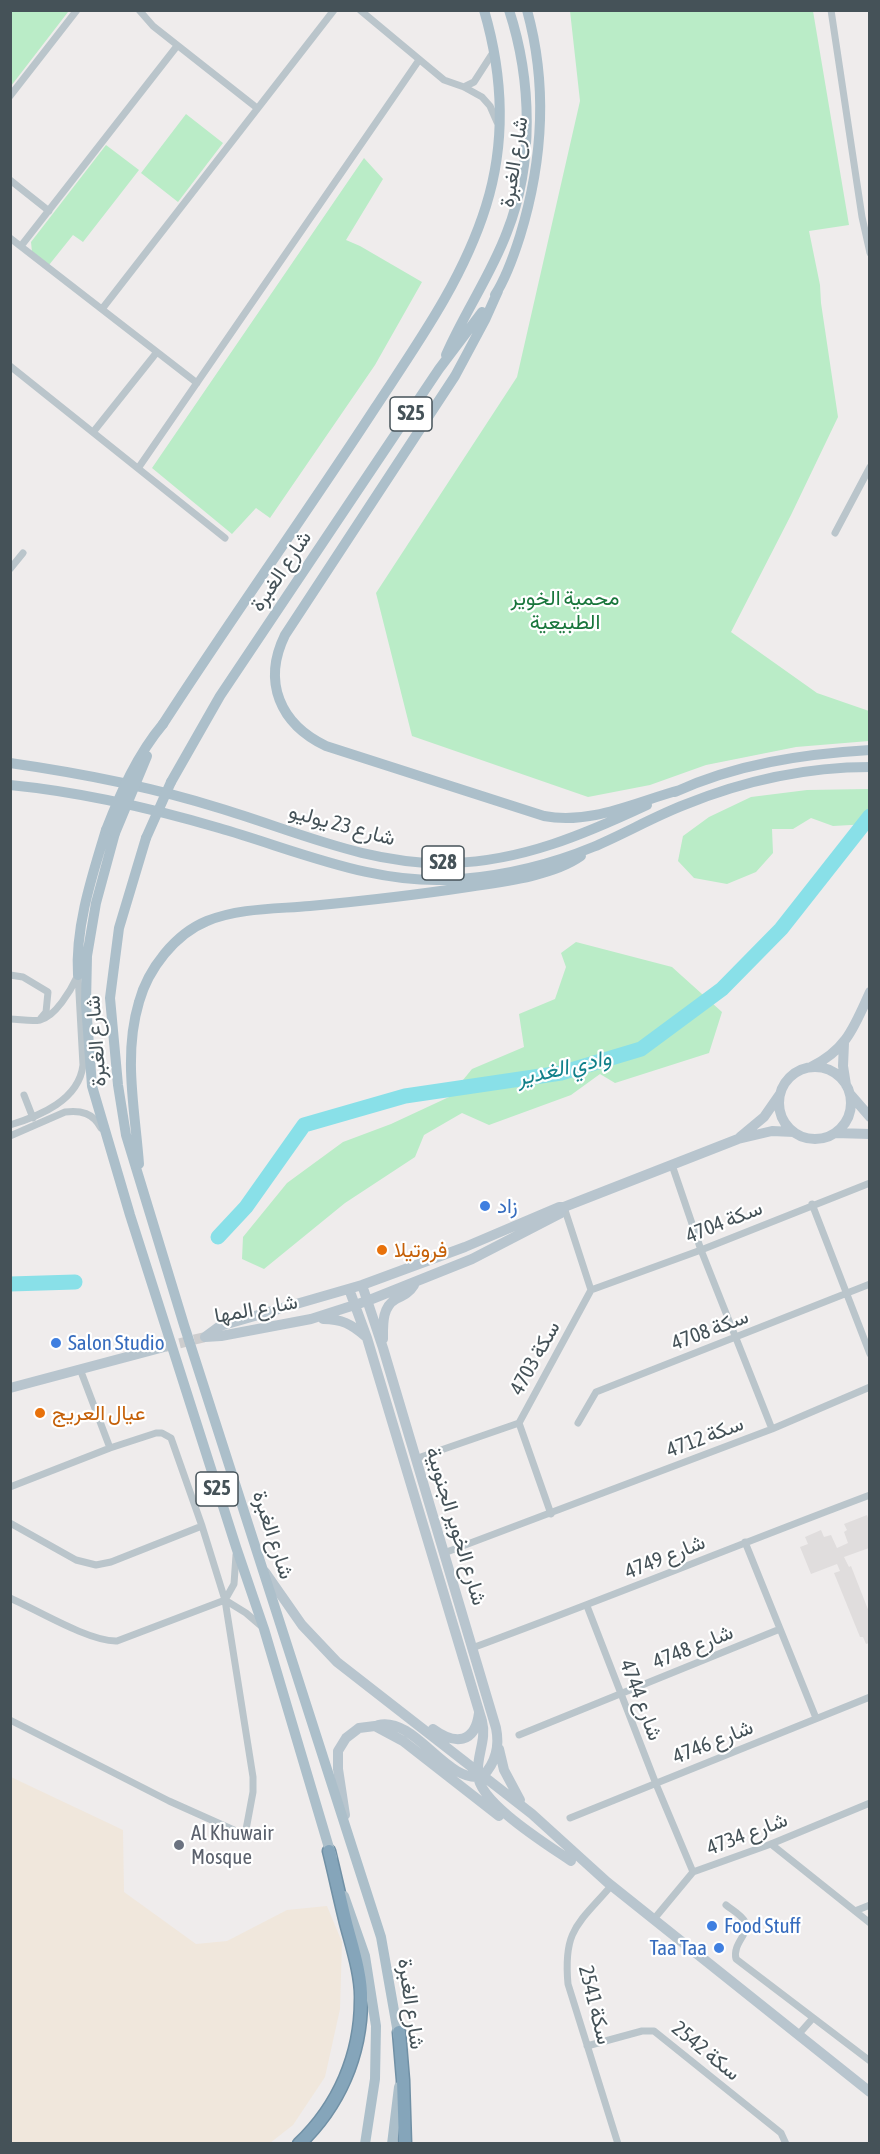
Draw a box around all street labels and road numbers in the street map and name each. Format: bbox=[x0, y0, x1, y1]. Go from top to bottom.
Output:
street label: شارع الغبرة bbox=[494, 115, 534, 209]
road number: S25 bbox=[390, 397, 432, 431]
street label: شارع الغبرة bbox=[245, 526, 317, 616]
street label: شارع 23 يوليو bbox=[286, 799, 398, 851]
road number: S28 bbox=[422, 846, 464, 880]
street label: شارع الغبرة bbox=[80, 994, 112, 1088]
street label: سكة 4704 bbox=[682, 1195, 766, 1249]
street label: شارع المها bbox=[212, 1289, 300, 1329]
street label: سكة 4708 bbox=[668, 1304, 752, 1356]
street label: 4703 سكة bbox=[504, 1317, 566, 1399]
street label: سكة 4712 bbox=[663, 1411, 747, 1463]
street label: شارع الخوير الجنوبية bbox=[420, 1444, 492, 1608]
road number: S25 bbox=[196, 1472, 238, 1506]
street label: شارع الغبرة bbox=[247, 1488, 299, 1582]
street label: 4749 شارع bbox=[621, 1529, 709, 1585]
street label: 4748 شارع bbox=[649, 1619, 737, 1675]
street label: 4744 شارع bbox=[614, 1656, 668, 1744]
street label: 4746 شارع bbox=[669, 1714, 757, 1770]
street label: 4734 شارع bbox=[703, 1807, 791, 1861]
street label: شارع الغبرة bbox=[392, 1957, 430, 2051]
street label: سكة 2541 bbox=[573, 1963, 617, 2047]
street label: سكة 2542 bbox=[667, 2016, 745, 2086]

